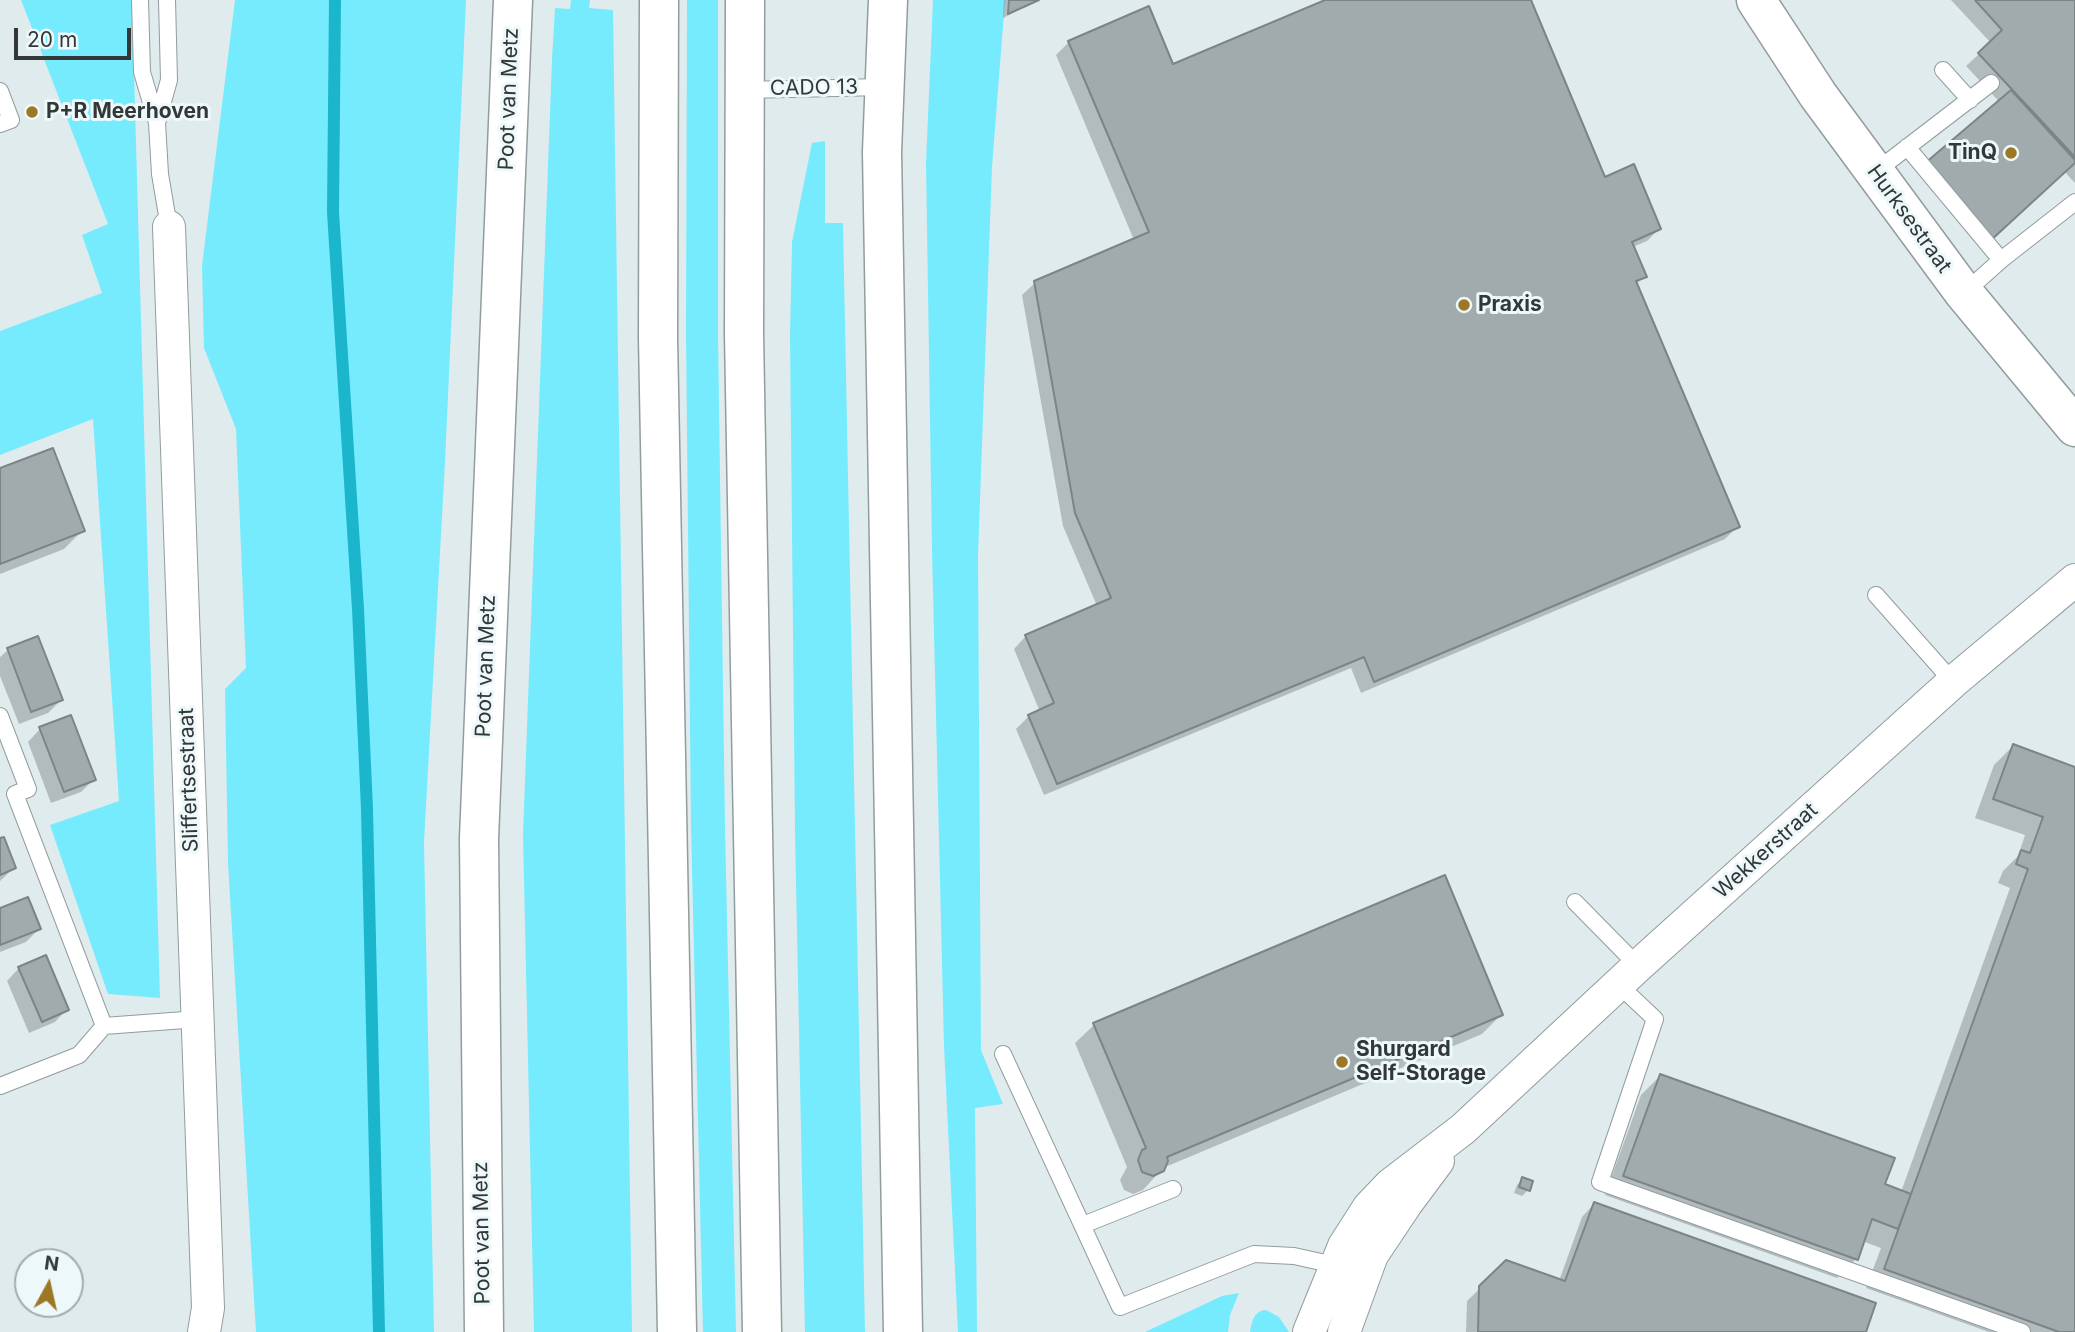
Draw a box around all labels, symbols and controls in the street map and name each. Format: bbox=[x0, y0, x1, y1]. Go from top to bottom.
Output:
scale bar bbox=[18, 14, 135, 58]
text: 20 m bbox=[27, 27, 77, 52]
street label: Poot van Metz bbox=[494, 27, 524, 171]
street label: CADO 13 bbox=[770, 75, 858, 101]
place label: P+R Meerhoven bbox=[46, 99, 209, 125]
marker: P+R Meerhoven bbox=[24, 104, 40, 120]
place label: TinQ bbox=[1948, 140, 1997, 166]
marker: TinQ bbox=[2003, 145, 2019, 161]
street label: Hurksestraat bbox=[1861, 160, 1957, 278]
place label: Praxis bbox=[1478, 292, 1542, 318]
marker: Praxis bbox=[1456, 297, 1472, 313]
street label: Poot van Metz bbox=[471, 594, 501, 738]
street label: Sliffertsestraat bbox=[174, 707, 204, 853]
street label: Wekkerstraat bbox=[1709, 798, 1823, 904]
place label: Shurgard Self-Storage bbox=[1356, 1037, 1486, 1087]
marker: Shurgard Self-Storage bbox=[1334, 1054, 1350, 1070]
street label: Poot van Metz bbox=[468, 1161, 496, 1305]
north arrow bbox=[14, 1248, 84, 1318]
text: N bbox=[43, 1251, 60, 1276]

